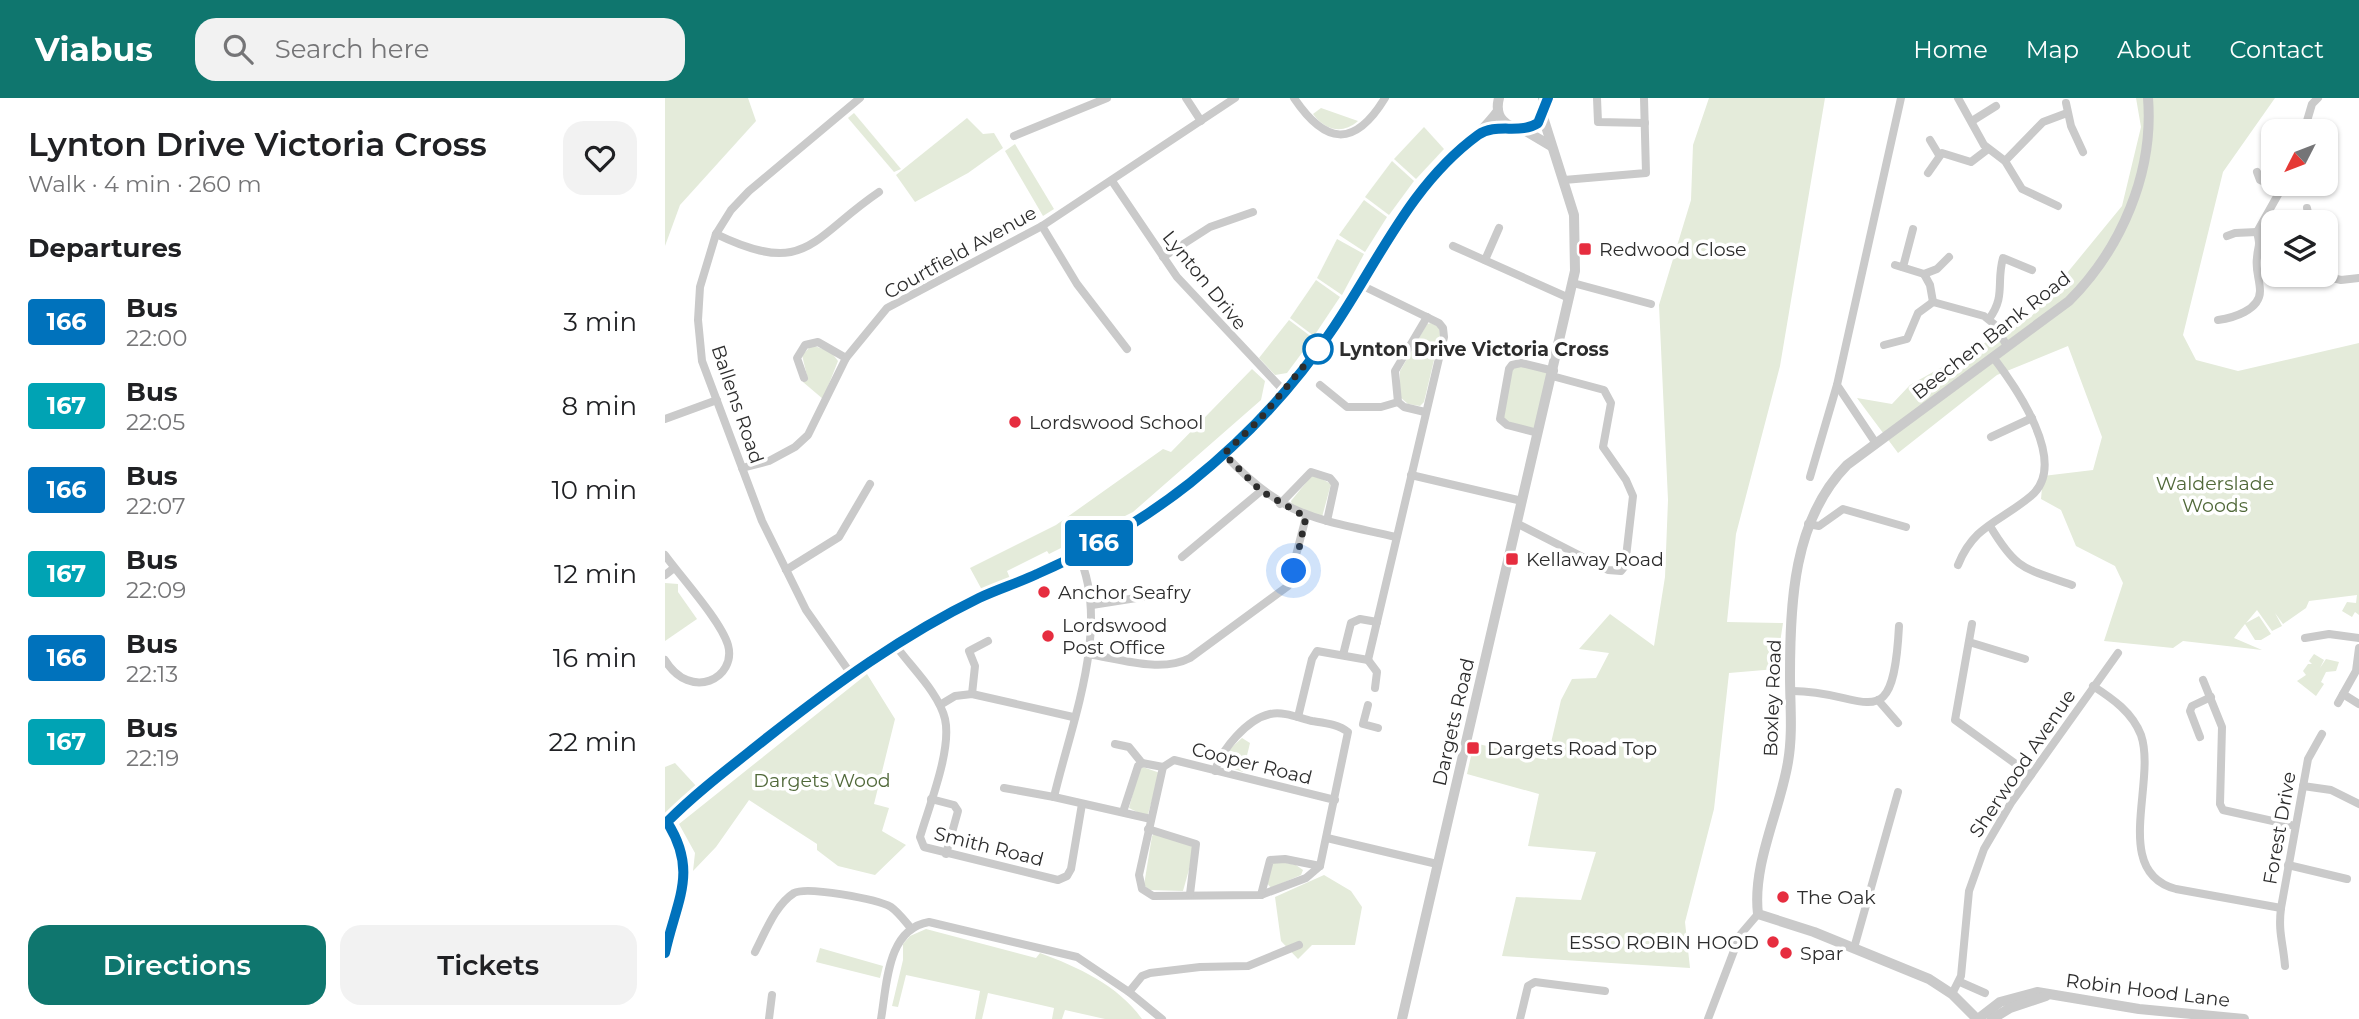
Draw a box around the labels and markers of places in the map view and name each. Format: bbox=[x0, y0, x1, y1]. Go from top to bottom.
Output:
place label: Redwood Close bbox=[1599, 238, 1746, 261]
marker: Redwood Close bbox=[1577, 241, 1593, 257]
marker: Lynton Drive Victoria Cross bbox=[1303, 334, 1333, 364]
place label: Lynton Drive Victoria Cross bbox=[1339, 338, 1609, 361]
place label: Lordswood School bbox=[1029, 411, 1203, 434]
marker: Lordswood School bbox=[1007, 414, 1023, 430]
place label: Kellaway Road bbox=[1526, 548, 1664, 571]
marker: Kellaway Road bbox=[1504, 551, 1520, 567]
place label: Anchor Seafry bbox=[1058, 581, 1191, 604]
marker: Anchor Seafry bbox=[1036, 584, 1052, 600]
place label: Lordswood Post Office bbox=[1062, 614, 1167, 659]
marker: Lordswood Post Office bbox=[1040, 628, 1056, 644]
place label: Dargets Road Top bbox=[1487, 737, 1657, 760]
marker: Dargets Road Top bbox=[1465, 740, 1481, 756]
place label: The Oak bbox=[1797, 886, 1876, 909]
marker: The Oak bbox=[1775, 889, 1791, 905]
place label: ESSO ROBIN HOOD bbox=[1569, 931, 1759, 954]
marker: ESSO ROBIN HOOD bbox=[1765, 934, 1781, 950]
place label: Spar bbox=[1800, 942, 1843, 965]
marker: Spar bbox=[1778, 945, 1794, 961]

